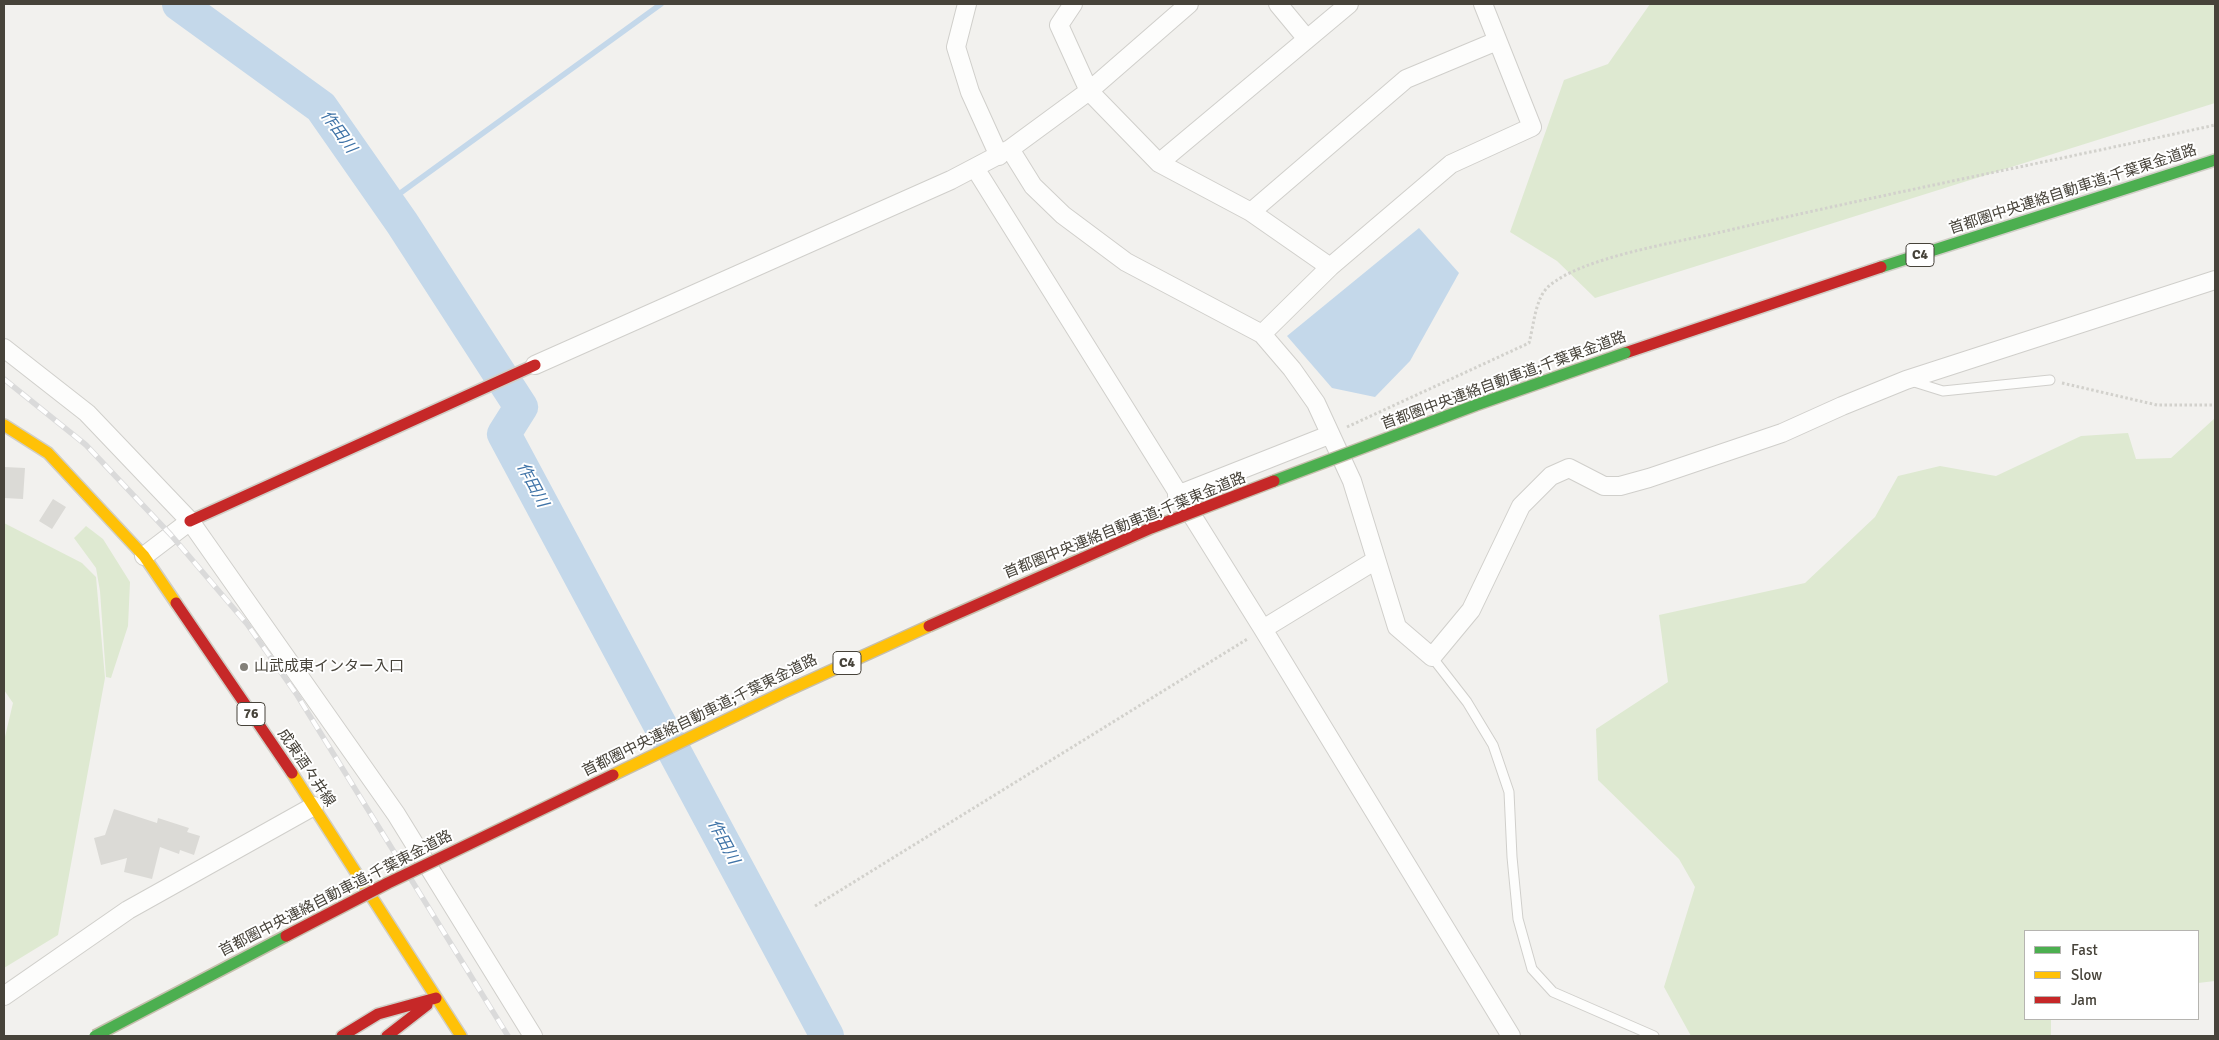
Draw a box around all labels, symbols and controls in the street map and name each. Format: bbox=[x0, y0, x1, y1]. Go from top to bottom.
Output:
water label: 作田川 bbox=[316, 107, 360, 157]
street label: 首都圏中央連絡自動車道;千葉東金道路 bbox=[1947, 141, 2199, 239]
road number: C4 bbox=[1906, 244, 1934, 266]
street label: 首都圏中央連絡自動車道;千葉東金道路 bbox=[1379, 328, 1629, 434]
water label: 作田川 bbox=[512, 459, 552, 511]
street label: 首都圏中央連絡自動車道;千葉東金道路 bbox=[1002, 469, 1248, 583]
street label: 首都圏中央連絡自動車道;千葉東金道路 bbox=[580, 651, 820, 781]
road number: C4 bbox=[833, 651, 861, 674]
place label: 山武成東インター入口 bbox=[254, 658, 404, 676]
marker: 山武成東インター入口 bbox=[238, 661, 250, 673]
road number: 76 bbox=[237, 702, 265, 726]
street label: 成東酒々井線 bbox=[273, 726, 339, 810]
water label: 作田川 bbox=[703, 816, 743, 868]
street label: 首都圏中央連絡自動車道;千葉東金道路 bbox=[216, 827, 456, 961]
legend bbox=[2024, 930, 2199, 1020]
text: Fast bbox=[2071, 941, 2098, 959]
text: Slow bbox=[2071, 966, 2102, 984]
text: Jam bbox=[2071, 991, 2097, 1009]

